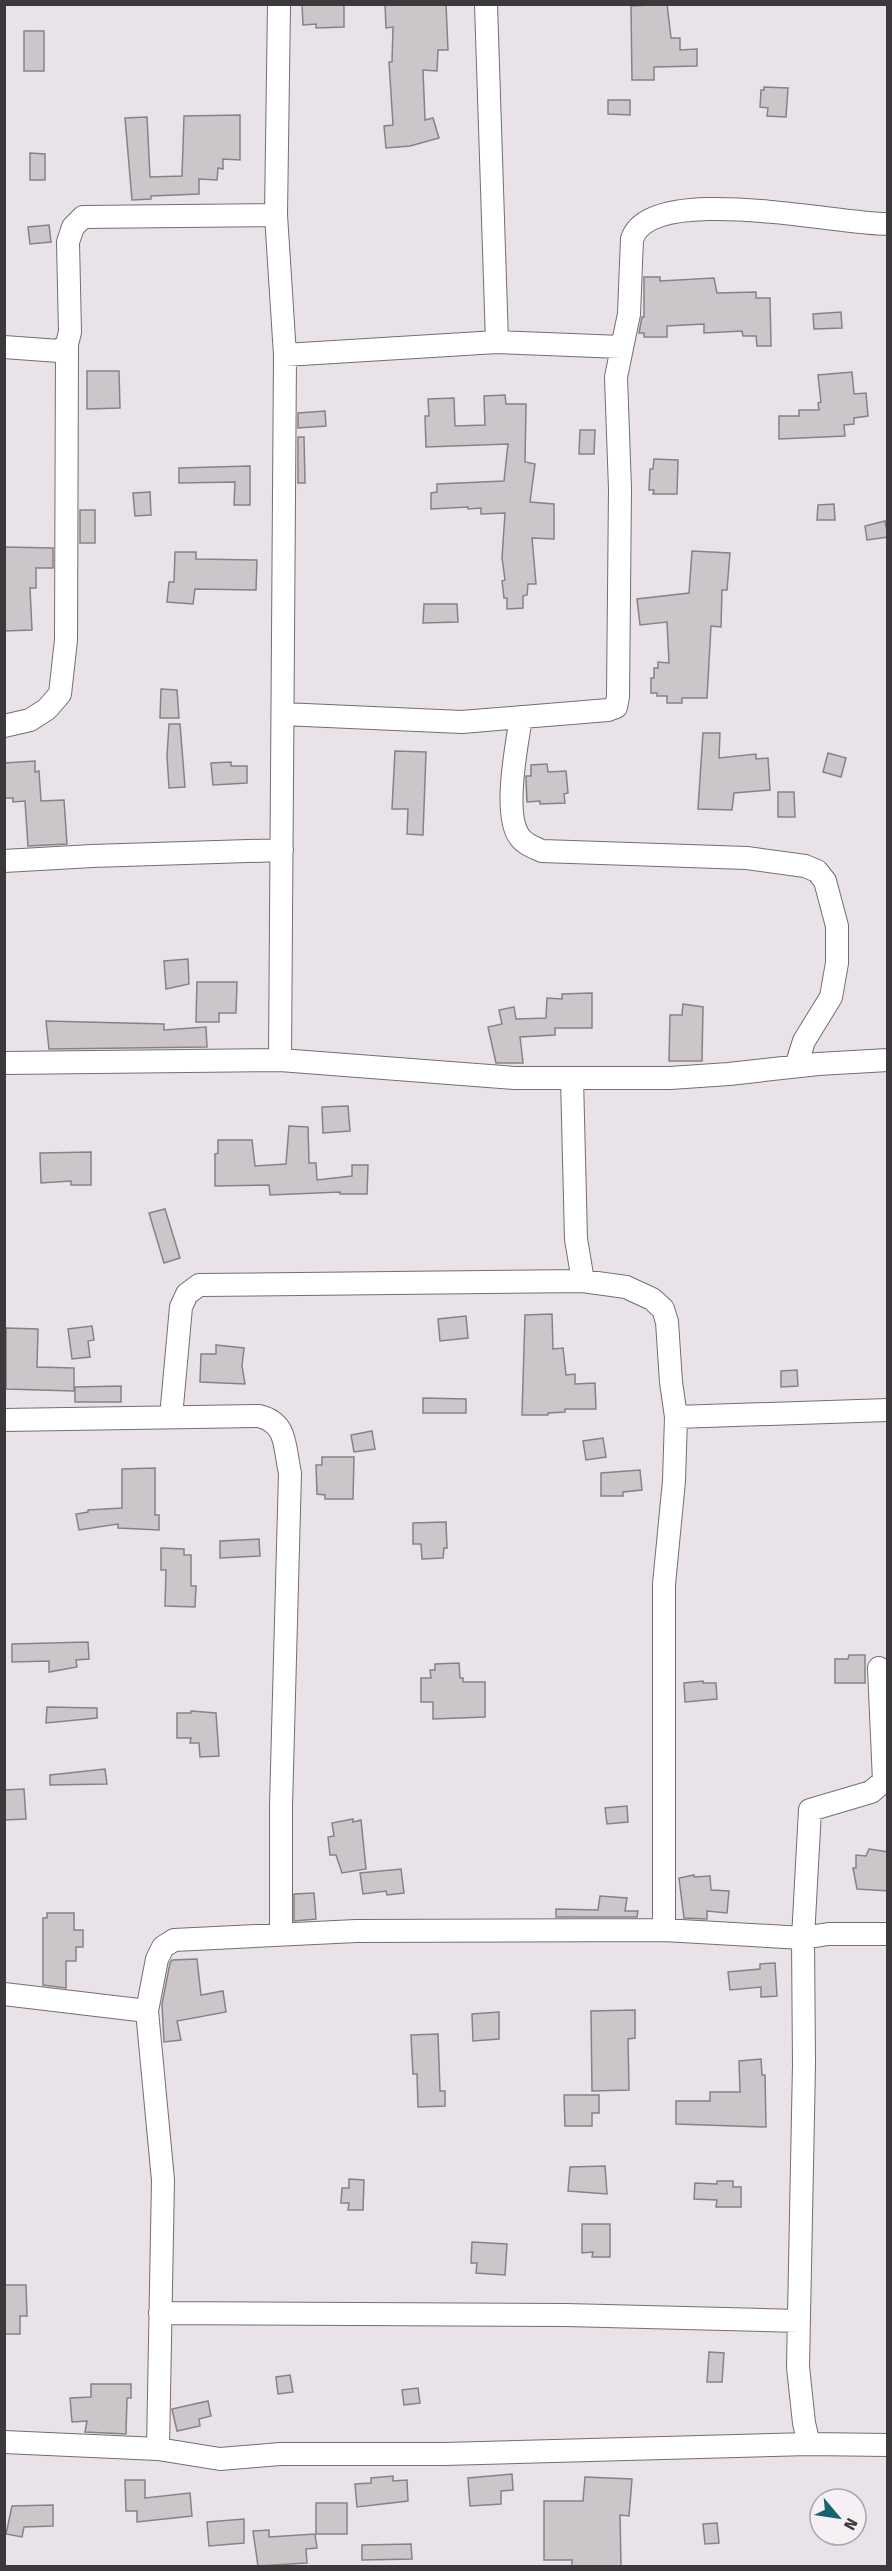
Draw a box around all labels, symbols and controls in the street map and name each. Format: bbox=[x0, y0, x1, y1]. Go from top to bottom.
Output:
north arrow bbox=[808, 2487, 868, 2547]
text: N bbox=[840, 2515, 862, 2533]

